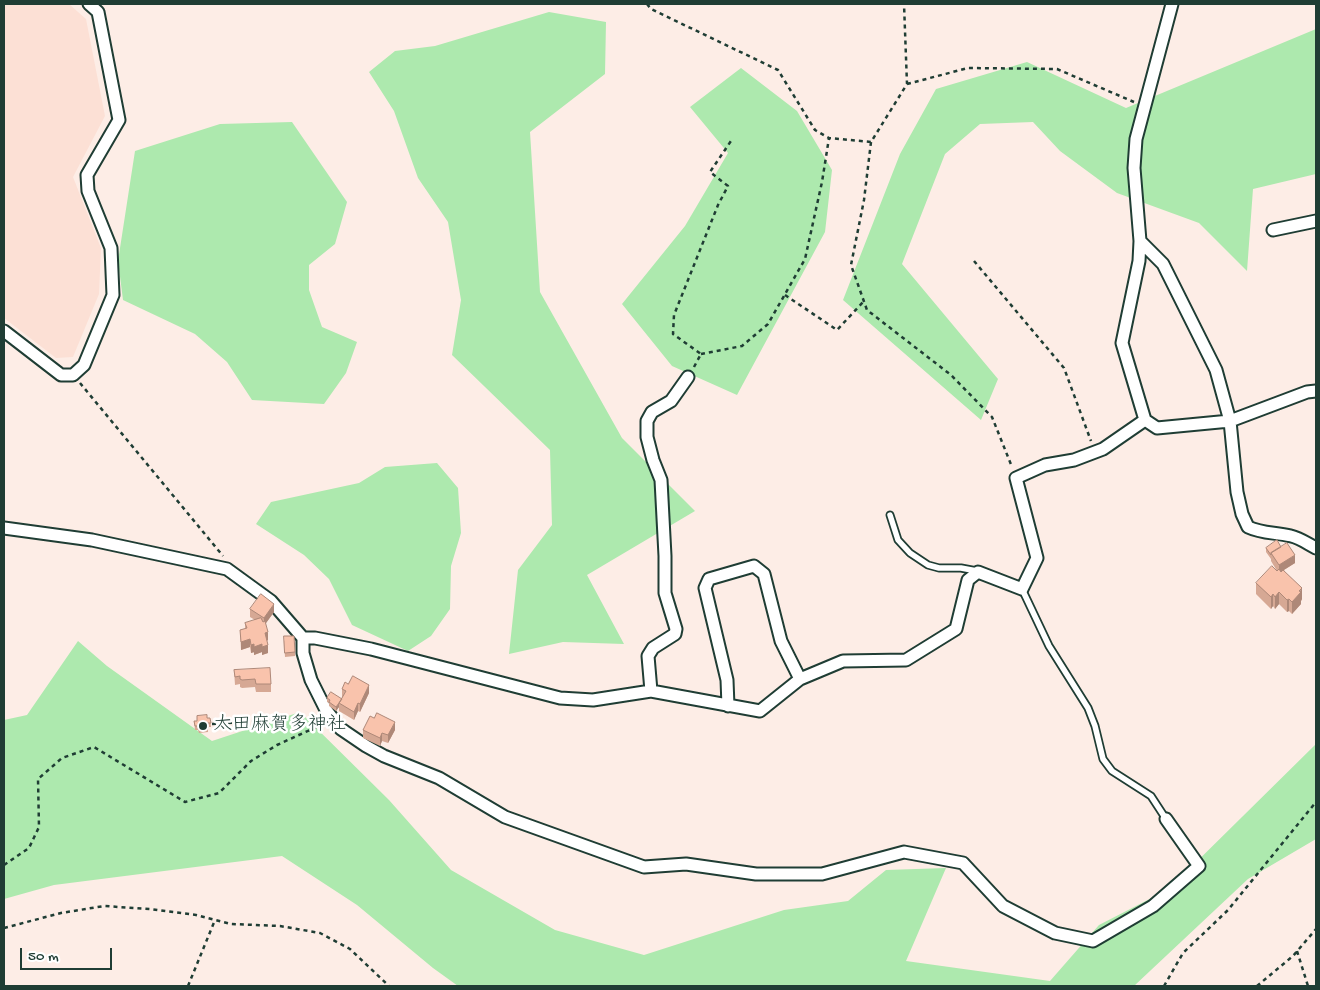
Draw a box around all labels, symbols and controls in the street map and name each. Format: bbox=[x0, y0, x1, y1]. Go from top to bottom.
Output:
place label: 太田麻賀多神社 bbox=[213, 715, 346, 737]
marker: 太田麻賀多神社 bbox=[197, 720, 209, 732]
scale bar bbox=[22, 938, 115, 970]
text: 50 m bbox=[28, 948, 59, 966]

